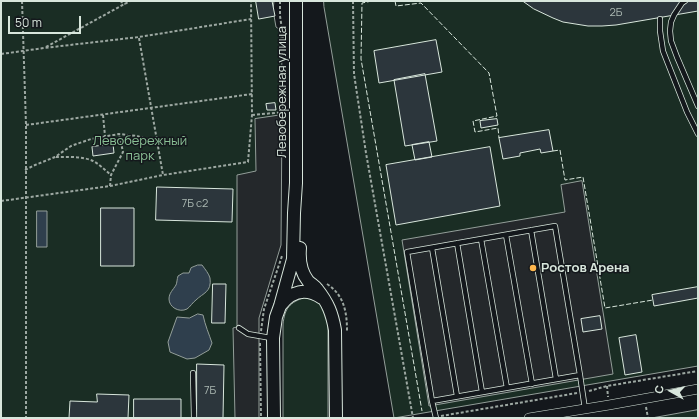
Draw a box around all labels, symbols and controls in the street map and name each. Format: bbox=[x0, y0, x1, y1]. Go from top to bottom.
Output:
house number: 2Б bbox=[610, 6, 622, 20]
scale bar bbox=[10, 8, 83, 34]
text: 50 m bbox=[15, 14, 42, 31]
street label: Левобережная улица bbox=[274, 26, 290, 158]
park label: Левобережный парк bbox=[93, 133, 187, 164]
house number: 7Б с2 bbox=[182, 197, 208, 211]
place label: Ростов Арена bbox=[541, 260, 630, 276]
marker: Ростов Арена bbox=[528, 263, 538, 273]
north arrow bbox=[651, 371, 691, 411]
house number: 7Б bbox=[204, 384, 216, 398]
text: С bbox=[651, 384, 667, 394]

